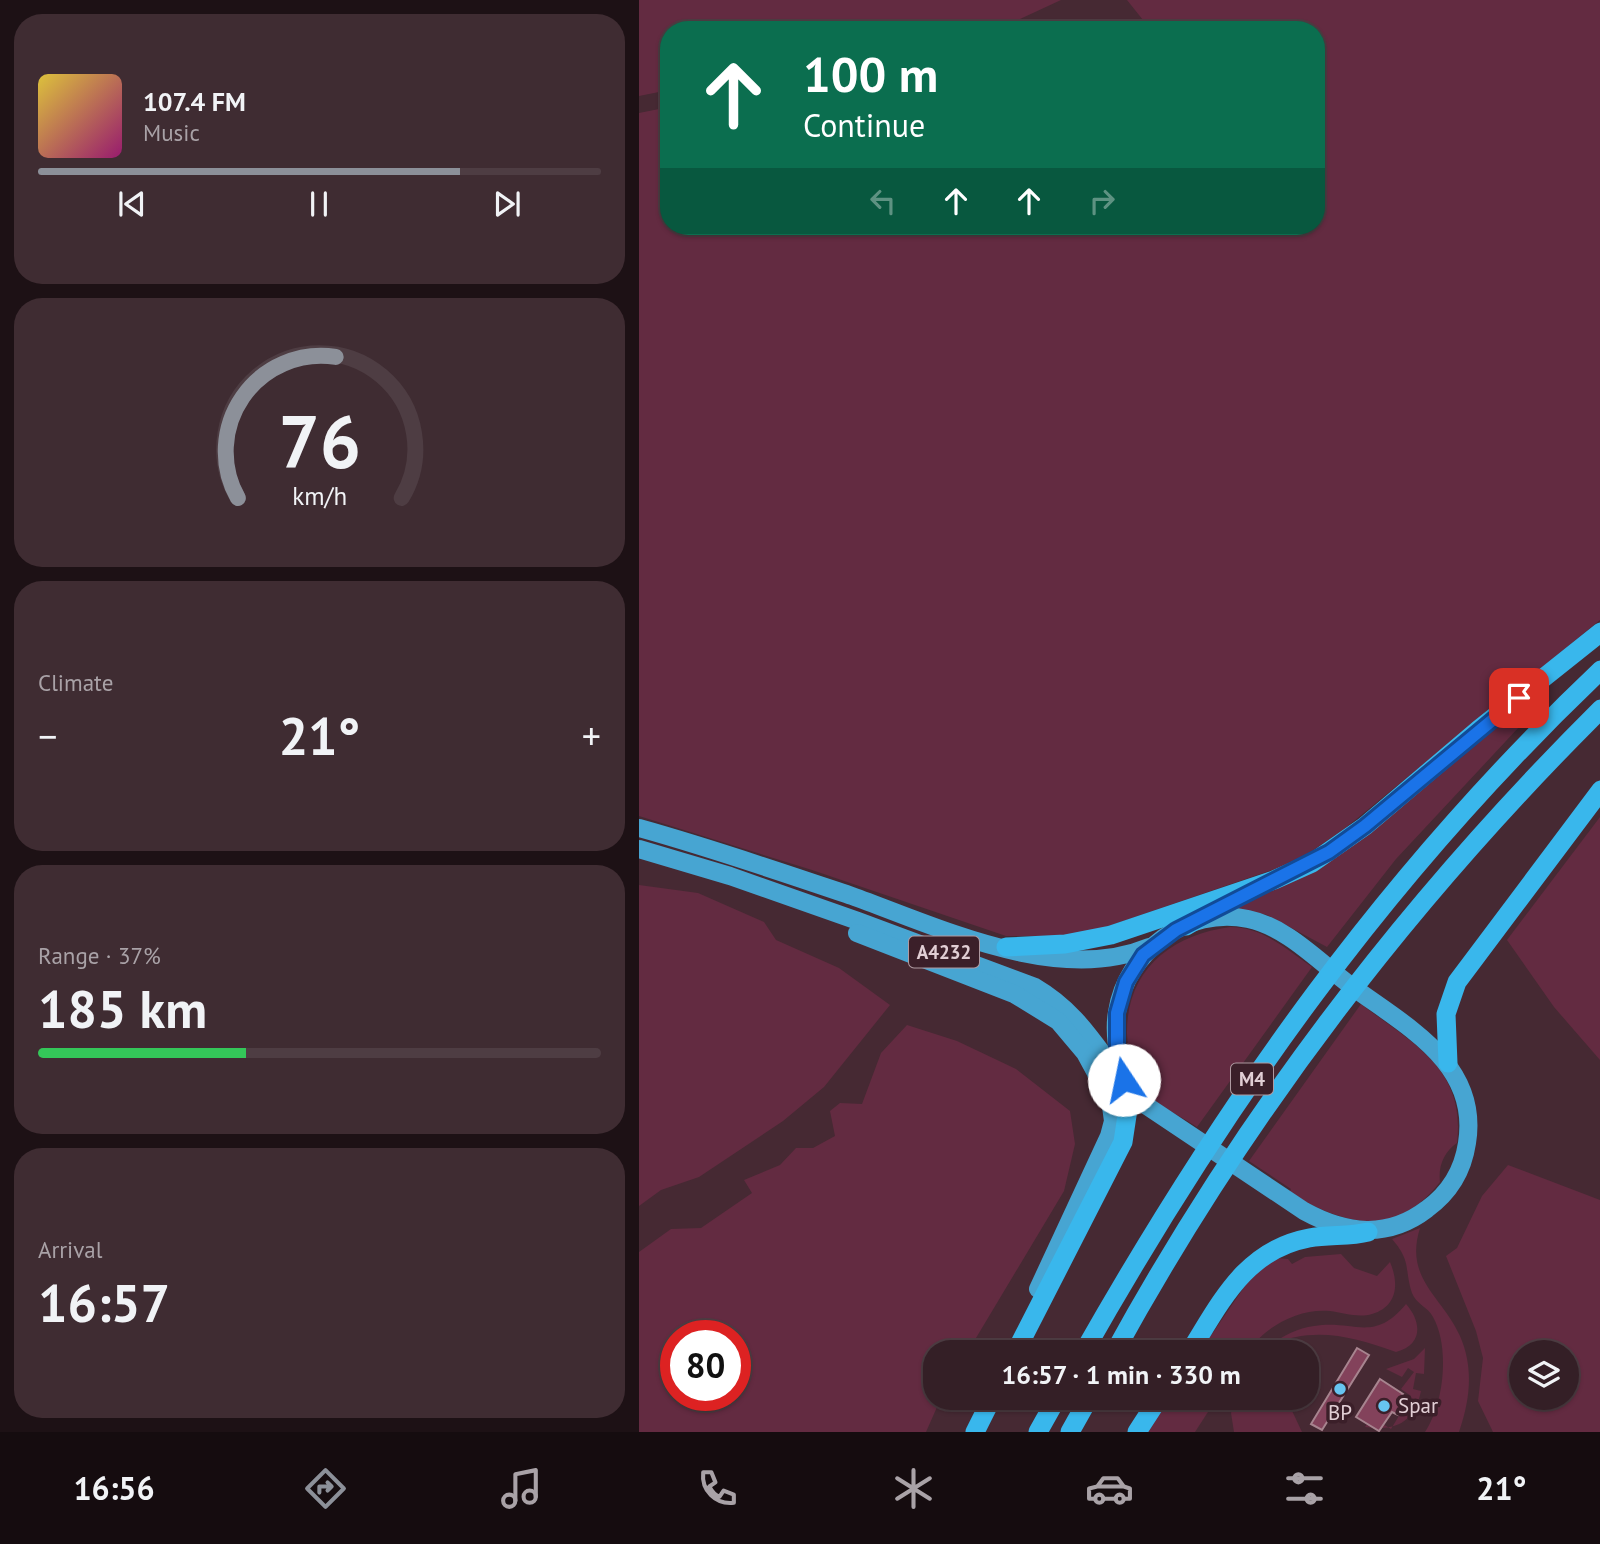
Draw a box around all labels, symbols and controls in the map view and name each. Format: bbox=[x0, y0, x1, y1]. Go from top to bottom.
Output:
text: 100 m bbox=[803, 42, 938, 106]
icon: ahead bbox=[688, 49, 779, 140]
text: 107.4 FM bbox=[143, 85, 246, 118]
text: Continue bbox=[803, 104, 925, 146]
text: Music bbox=[143, 118, 200, 147]
icon: left bbox=[864, 182, 902, 220]
icon: ahead bbox=[937, 182, 975, 220]
icon: ahead bbox=[1010, 182, 1048, 220]
icon: right bbox=[1083, 182, 1121, 220]
icon: previous bbox=[113, 185, 151, 223]
icon: pause bbox=[300, 185, 338, 223]
icon: next bbox=[488, 185, 526, 223]
text: 76 bbox=[278, 395, 361, 489]
text: km/h bbox=[292, 480, 347, 512]
text: Climate bbox=[38, 668, 113, 697]
pin bbox=[1489, 668, 1549, 728]
icon: arrive bbox=[1500, 679, 1538, 717]
text: 21° bbox=[279, 702, 360, 769]
text: − bbox=[38, 711, 57, 760]
text: + bbox=[582, 711, 601, 760]
road number: A4232 bbox=[909, 936, 979, 968]
text: Range · 37% bbox=[38, 941, 161, 970]
text: 185 km bbox=[38, 975, 207, 1042]
position arrow bbox=[1087, 1043, 1161, 1117]
road number: M4 bbox=[1231, 1064, 1273, 1094]
text: Arrival bbox=[38, 1235, 102, 1264]
text: 16:57 bbox=[38, 1269, 170, 1336]
speed limit sign: 80 bbox=[660, 1320, 751, 1411]
map controls bbox=[1509, 1340, 1579, 1410]
button: layers bbox=[1509, 1340, 1579, 1410]
text: 16:57 · 1 min · 330 m bbox=[1001, 1358, 1241, 1391]
marker: BP bbox=[1332, 1381, 1348, 1397]
place label: Spar bbox=[1398, 1392, 1438, 1419]
marker: Spar bbox=[1376, 1398, 1392, 1414]
place label: BP bbox=[1328, 1399, 1352, 1426]
icon: directions bbox=[301, 1464, 350, 1513]
icon: music bbox=[497, 1464, 546, 1513]
icon: phone bbox=[693, 1464, 742, 1513]
icon: climate bbox=[889, 1464, 938, 1513]
icon: car bbox=[1085, 1464, 1134, 1513]
icon: filters bbox=[1280, 1464, 1329, 1513]
text: 16:56 bbox=[73, 1467, 155, 1509]
text: 21° bbox=[1476, 1467, 1527, 1509]

